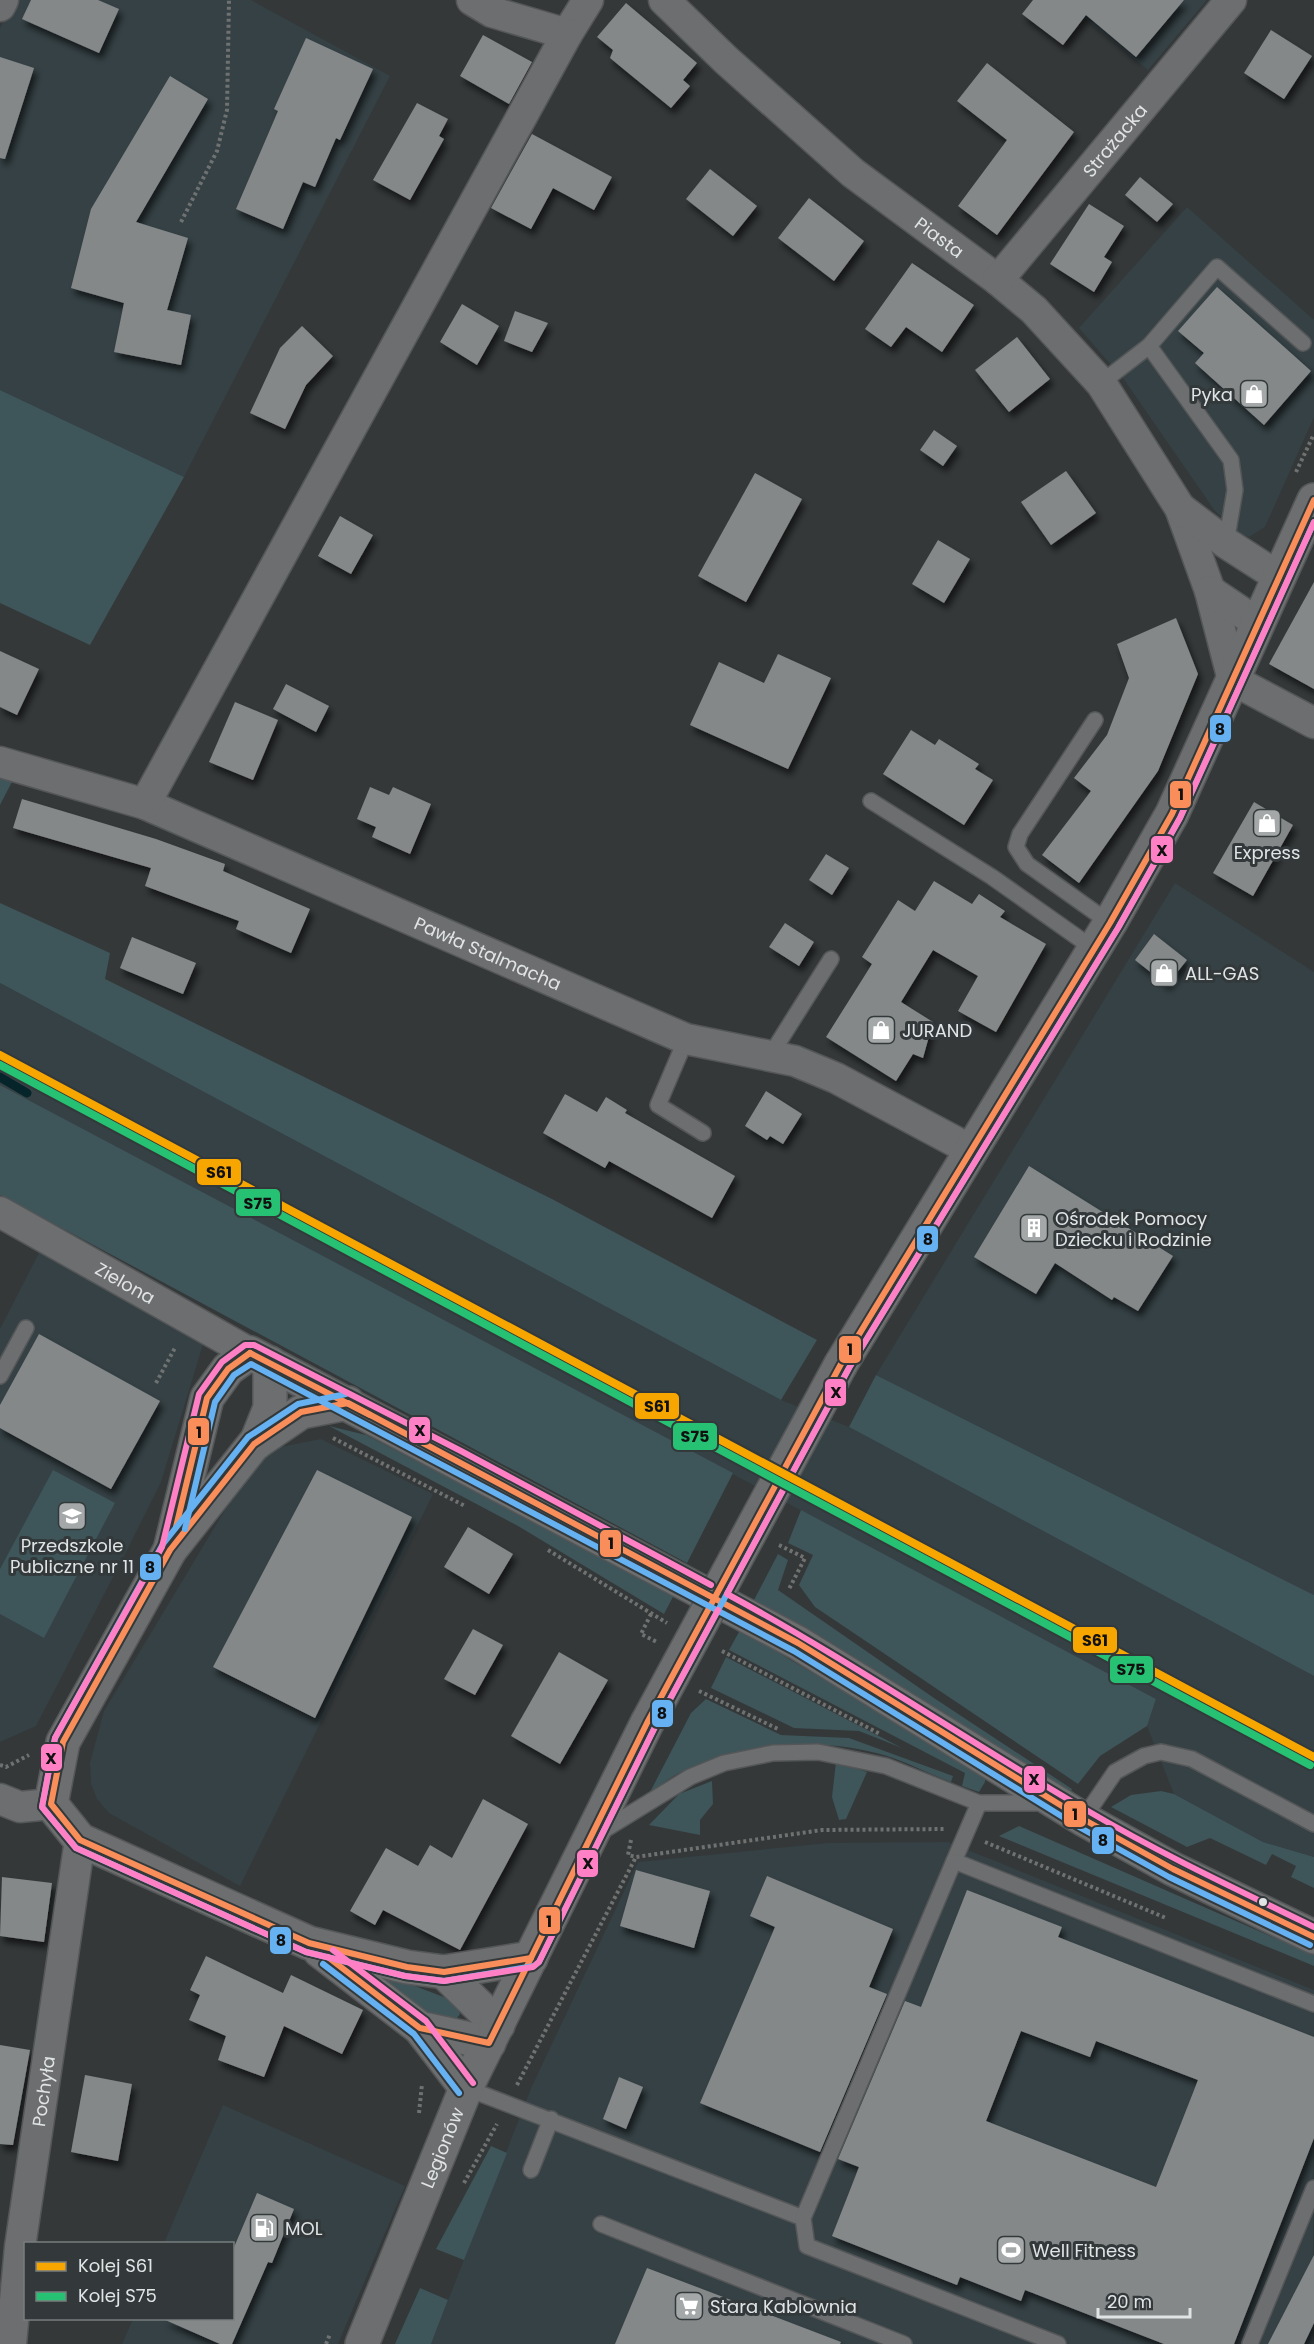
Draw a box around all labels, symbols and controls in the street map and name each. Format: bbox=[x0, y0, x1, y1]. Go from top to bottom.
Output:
street label: Strażacka bbox=[1076, 98, 1152, 182]
street label: Piasta bbox=[910, 211, 969, 263]
shop icon: Pyka bbox=[1238, 378, 1270, 410]
place label: Pyka bbox=[1191, 382, 1233, 407]
line badge: 8 bbox=[1209, 714, 1232, 743]
text: 8 bbox=[1215, 718, 1225, 741]
line badge: 1 bbox=[1169, 780, 1192, 809]
text: 1 bbox=[1178, 783, 1184, 806]
shop icon: Express bbox=[1251, 807, 1283, 839]
line badge: X bbox=[1150, 835, 1174, 864]
text: X bbox=[1156, 839, 1168, 862]
place label: Express bbox=[1234, 840, 1300, 865]
street label: Pawła Stalmacha bbox=[411, 910, 566, 996]
shop icon: ALL-GAS bbox=[1148, 957, 1180, 989]
place label: ALL-GAS bbox=[1185, 961, 1259, 986]
shop icon: JURAND bbox=[865, 1014, 897, 1046]
place label: JURAND bbox=[902, 1018, 972, 1043]
line badge: S61 bbox=[196, 1158, 242, 1186]
text: S61 bbox=[206, 1161, 232, 1184]
line badge: S75 bbox=[235, 1188, 281, 1217]
text: S75 bbox=[244, 1192, 272, 1215]
place label: Ośrodek Pomocy Dziecku i Rodzinie bbox=[1055, 1206, 1212, 1252]
building icon: Ośrodek Pomocy Dziecku i Rodzinie bbox=[1018, 1212, 1050, 1244]
line badge: 8 bbox=[916, 1225, 939, 1253]
text: 8 bbox=[923, 1228, 933, 1251]
street label: Zielona bbox=[91, 1256, 160, 1310]
line badge: 1 bbox=[838, 1335, 862, 1364]
text: 1 bbox=[847, 1338, 853, 1361]
line badge: X bbox=[824, 1378, 847, 1407]
text: X bbox=[830, 1381, 842, 1404]
line badge: S61 bbox=[634, 1392, 680, 1420]
text: S61 bbox=[644, 1395, 670, 1418]
line badge: X bbox=[408, 1416, 431, 1444]
line badge: 1 bbox=[187, 1417, 210, 1446]
text: X bbox=[414, 1419, 426, 1442]
text: 1 bbox=[196, 1421, 202, 1444]
line badge: S75 bbox=[672, 1422, 718, 1451]
text: S75 bbox=[681, 1425, 709, 1448]
school or university icon: Przedszkole Publiczne nr 11 bbox=[56, 1500, 88, 1532]
line badge: 1 bbox=[599, 1529, 622, 1558]
text: 1 bbox=[608, 1532, 614, 1555]
place label: Przedszkole Publiczne nr 11 bbox=[10, 1533, 134, 1579]
line badge: 8 bbox=[139, 1553, 162, 1581]
text: 8 bbox=[145, 1556, 155, 1579]
line badge: S61 bbox=[1072, 1626, 1118, 1654]
text: S61 bbox=[1082, 1629, 1108, 1652]
line badge: S75 bbox=[1109, 1655, 1154, 1684]
text: S75 bbox=[1117, 1658, 1145, 1681]
line badge: 8 bbox=[651, 1699, 674, 1728]
text: 8 bbox=[657, 1702, 667, 1725]
line badge: X bbox=[40, 1743, 63, 1772]
text: X bbox=[45, 1747, 57, 1770]
line badge: X bbox=[1023, 1765, 1046, 1794]
text: X bbox=[1028, 1768, 1040, 1791]
line badge: 1 bbox=[1063, 1800, 1087, 1828]
text: 1 bbox=[1072, 1803, 1078, 1826]
line badge: 8 bbox=[1091, 1826, 1115, 1855]
text: 8 bbox=[1098, 1829, 1108, 1852]
line badge: X bbox=[576, 1849, 599, 1878]
text: X bbox=[582, 1852, 594, 1875]
unlabelled marker bbox=[1257, 1896, 1269, 1908]
line badge: 1 bbox=[538, 1906, 561, 1935]
text: 1 bbox=[546, 1910, 552, 1933]
line badge: 8 bbox=[269, 1926, 292, 1955]
text: 8 bbox=[276, 1929, 286, 1952]
street label: Pochyła bbox=[25, 2054, 61, 2128]
street label: Legionów bbox=[414, 2103, 469, 2192]
fuel station icon: MOL bbox=[248, 2212, 280, 2244]
place label: MOL bbox=[285, 2216, 323, 2241]
sports icon: Well Fitness bbox=[995, 2234, 1027, 2266]
place label: Well Fitness bbox=[1032, 2238, 1136, 2263]
legend bbox=[24, 2242, 234, 2320]
text: Kolej S61 bbox=[78, 2253, 153, 2278]
scale bar bbox=[1098, 2281, 1190, 2319]
text: Kolej S75 bbox=[78, 2283, 157, 2308]
text: 20 m bbox=[1107, 2289, 1152, 2314]
supermarket icon: Stara Kablownia bbox=[673, 2290, 705, 2322]
place label: Stara Kablownia bbox=[710, 2294, 857, 2319]

